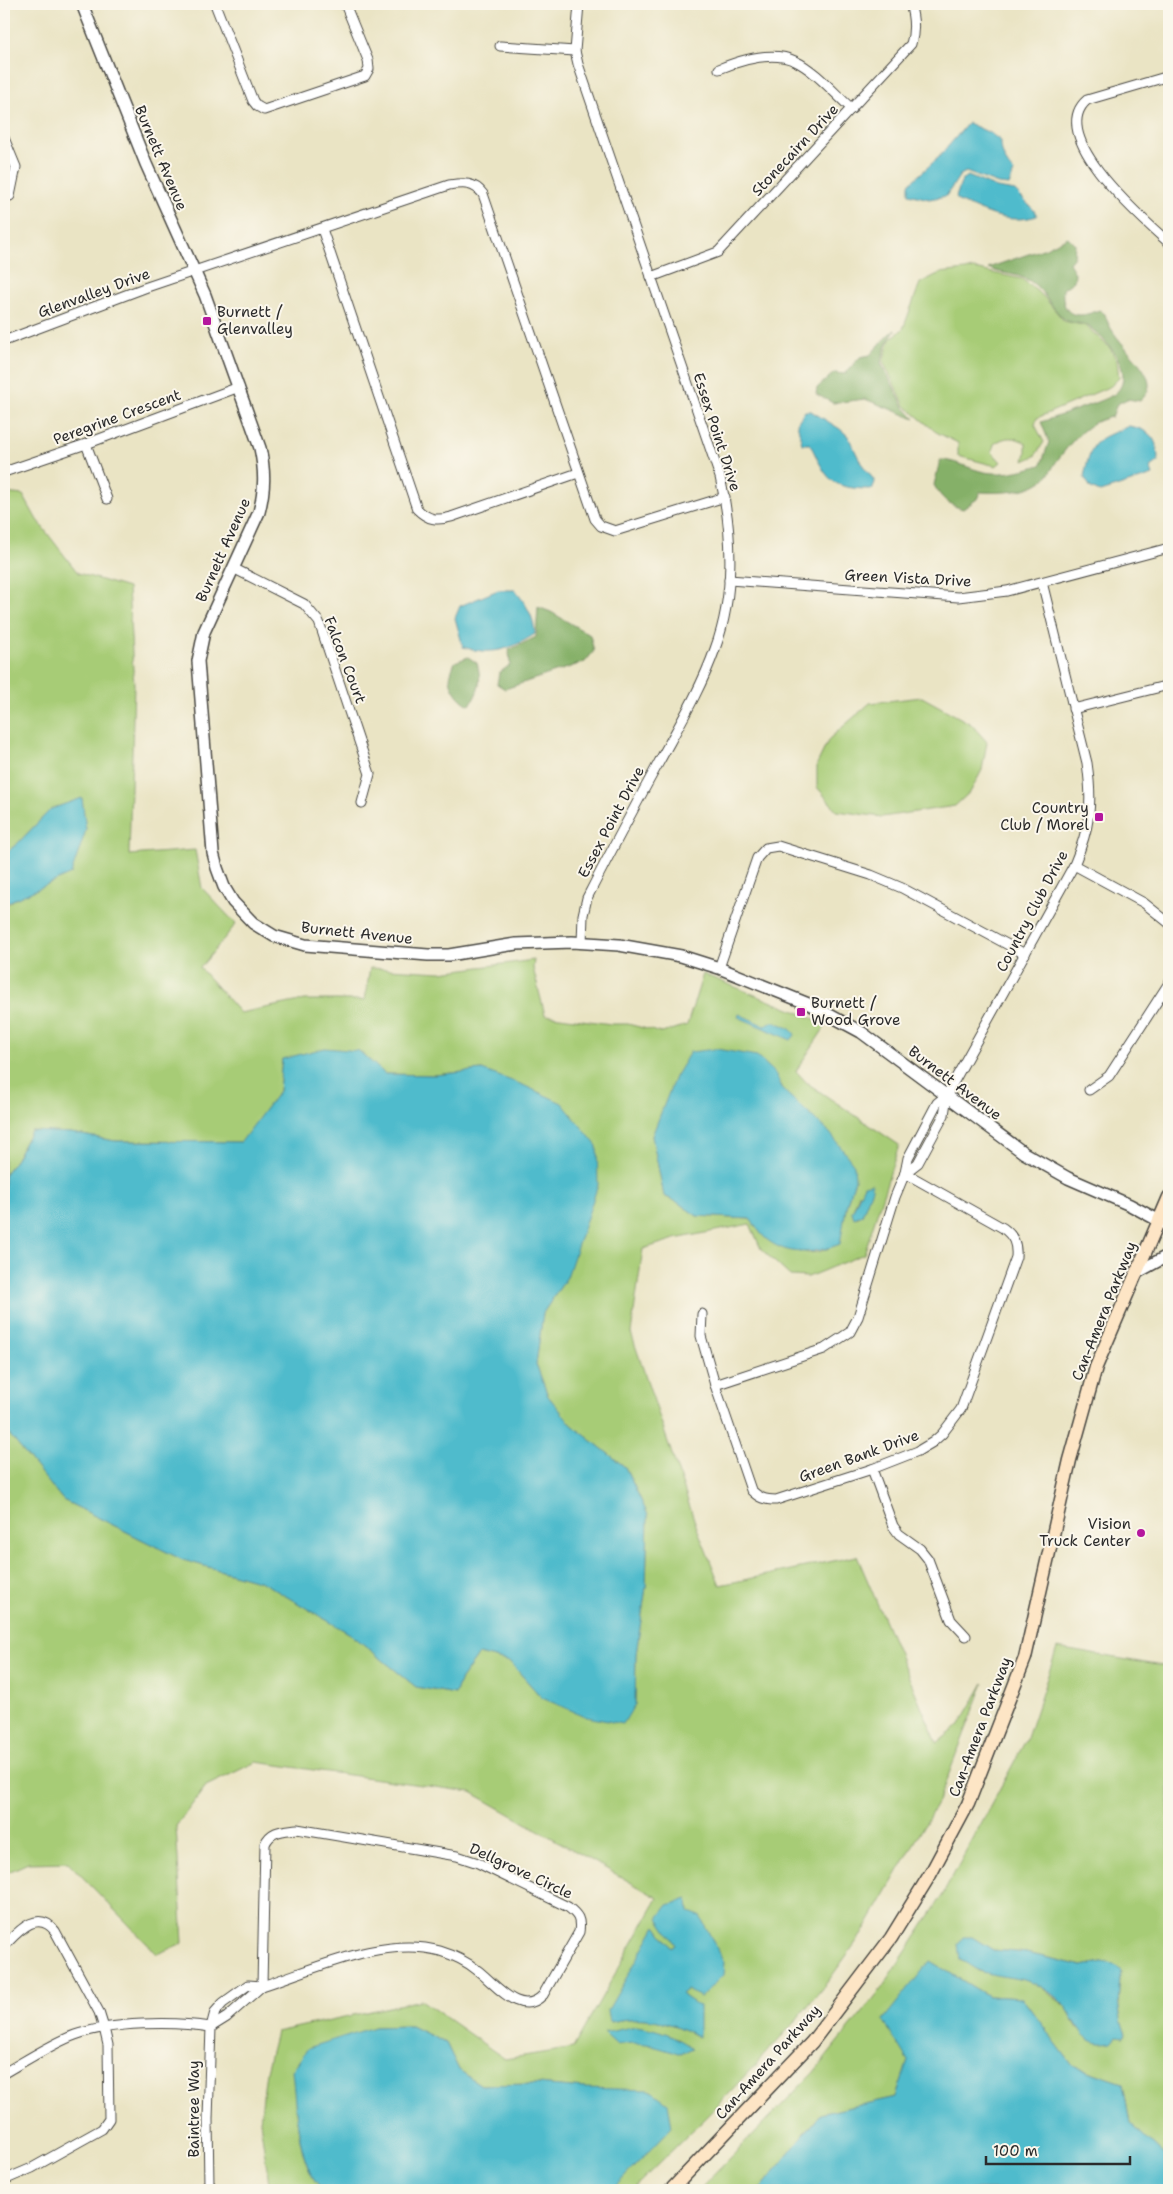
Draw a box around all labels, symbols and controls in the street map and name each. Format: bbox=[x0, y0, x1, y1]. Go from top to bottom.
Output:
street label: Stonecairn Drive bbox=[747, 100, 843, 200]
street label: Burnett Avenue bbox=[130, 102, 192, 214]
street label: Glenvalley Drive bbox=[35, 263, 153, 323]
place label: Burnett / Glenvalley bbox=[217, 302, 293, 339]
marker: Burnett / Glenvalley bbox=[201, 315, 213, 327]
street label: Essex Point Drive bbox=[688, 370, 746, 494]
street label: Peregrine Crescent bbox=[50, 385, 184, 449]
street label: Burnett Avenue bbox=[191, 495, 255, 605]
street label: Green Vista Drive bbox=[844, 565, 972, 591]
street label: Falcon Court bbox=[319, 614, 371, 706]
street label: Essex Point Drive bbox=[573, 763, 649, 881]
place label: Country Club / Morel bbox=[1000, 798, 1089, 835]
marker: Country Club / Morel bbox=[1093, 811, 1105, 823]
street label: Country Club Drive bbox=[991, 847, 1073, 975]
street label: Burnett Avenue bbox=[300, 917, 414, 949]
place label: Burnett / Wood Grove bbox=[811, 993, 901, 1030]
marker: Burnett / Wood Grove bbox=[795, 1006, 807, 1018]
street label: Burnett Avenue bbox=[904, 1041, 1006, 1125]
street label: Can-Amera Parkway bbox=[1067, 1238, 1141, 1384]
street label: Green Bank Drive bbox=[796, 1425, 922, 1487]
place label: Vision Truck Center bbox=[1039, 1514, 1131, 1551]
marker: Vision Truck Center bbox=[1135, 1527, 1147, 1539]
street label: Can-Amera Parkway bbox=[944, 1654, 1016, 1800]
street label: Dellgrove Circle bbox=[466, 1838, 576, 1904]
street label: Can-Amera Parkway bbox=[711, 2000, 825, 2124]
street label: Baintree Way bbox=[184, 2060, 204, 2158]
scale bar bbox=[986, 2134, 1129, 2166]
text: 100 m bbox=[993, 2141, 1038, 2161]

